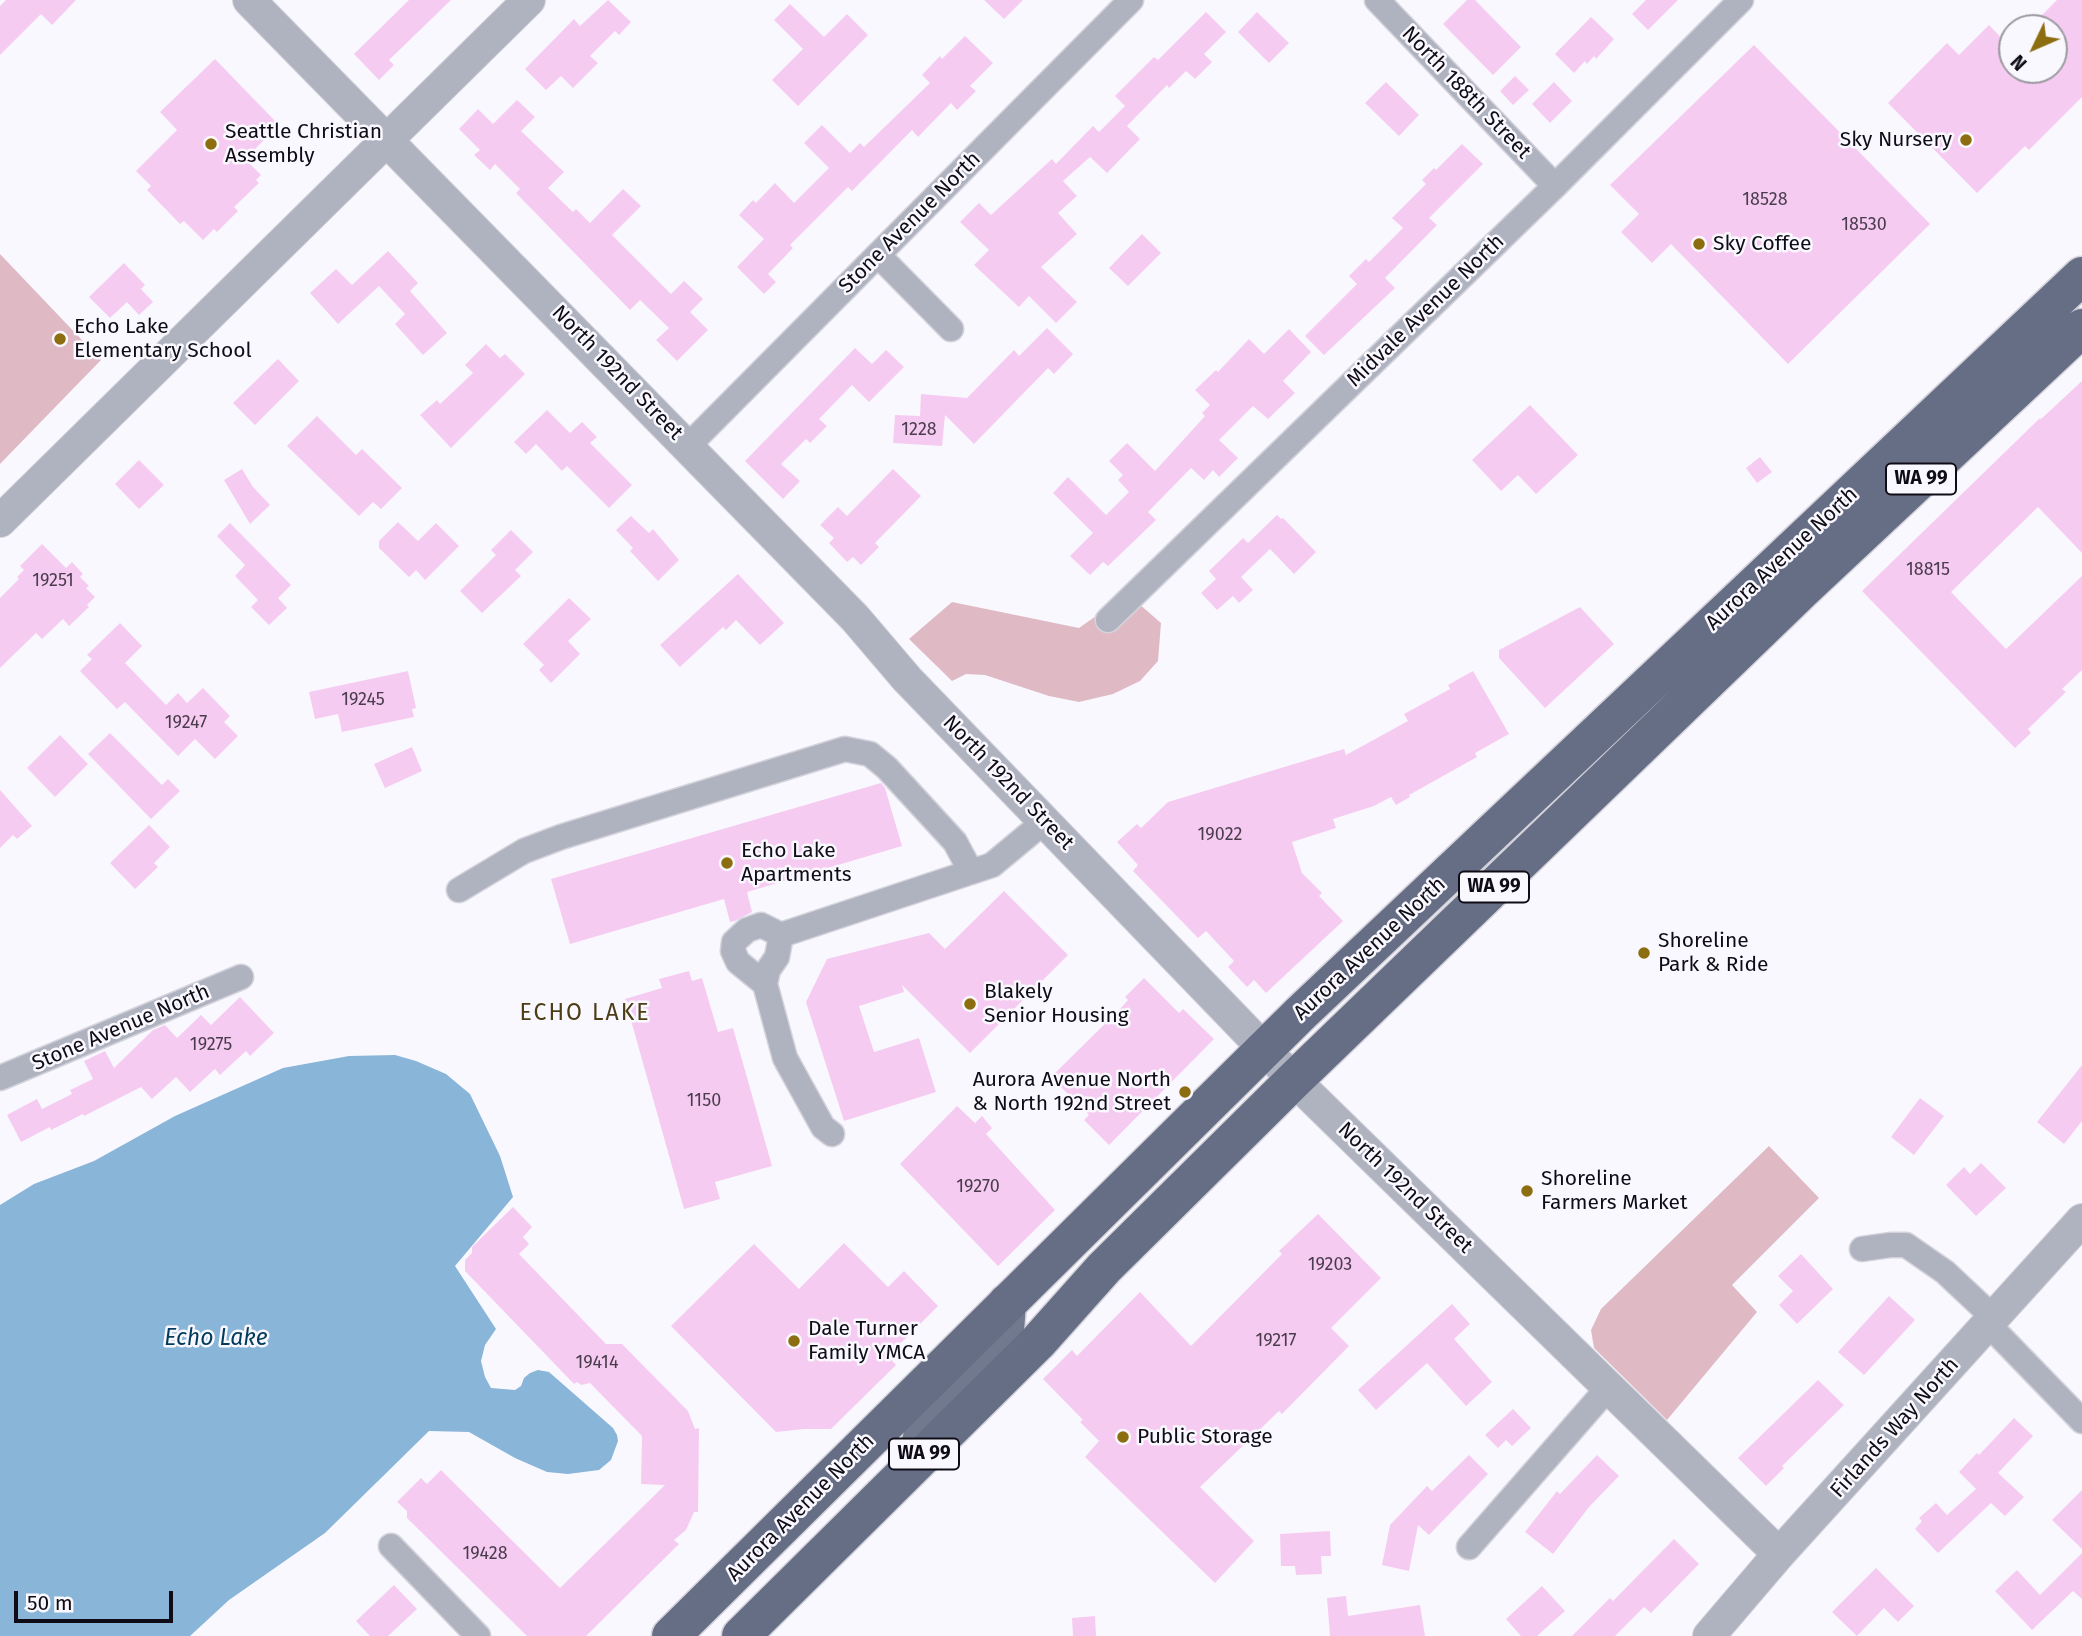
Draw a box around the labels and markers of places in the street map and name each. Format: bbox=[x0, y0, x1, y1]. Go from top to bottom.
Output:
place label: Seattle Christian Assembly bbox=[225, 119, 382, 169]
place label: Sky Nursery bbox=[1840, 127, 1952, 153]
marker: Sky Nursery bbox=[1958, 132, 1974, 148]
marker: Seattle Christian Assembly bbox=[203, 136, 219, 152]
place label: Sky Coffee bbox=[1713, 231, 1811, 257]
marker: Sky Coffee bbox=[1691, 236, 1707, 252]
place label: Echo Lake Elementary School bbox=[74, 314, 252, 364]
marker: Echo Lake Elementary School bbox=[52, 331, 68, 347]
place label: Echo Lake Apartments bbox=[741, 838, 852, 888]
marker: Echo Lake Apartments bbox=[719, 855, 735, 871]
place label: Shoreline Park & Ride bbox=[1658, 928, 1768, 978]
marker: Shoreline Park & Ride bbox=[1636, 945, 1652, 961]
place label: Blakely Senior Housing bbox=[984, 979, 1129, 1029]
marker: Blakely Senior Housing bbox=[962, 996, 978, 1012]
place label: Aurora Avenue North & North 192nd Street bbox=[973, 1067, 1171, 1117]
marker: Aurora Avenue North & North 192nd Street bbox=[1177, 1084, 1193, 1100]
place label: Shoreline Farmers Market bbox=[1541, 1166, 1688, 1216]
marker: Shoreline Farmers Market bbox=[1519, 1183, 1535, 1199]
place label: Dale Turner Family YMCA bbox=[808, 1316, 925, 1366]
marker: Dale Turner Family YMCA bbox=[786, 1333, 802, 1349]
place label: Public Storage bbox=[1137, 1424, 1273, 1450]
marker: Public Storage bbox=[1115, 1429, 1131, 1445]

